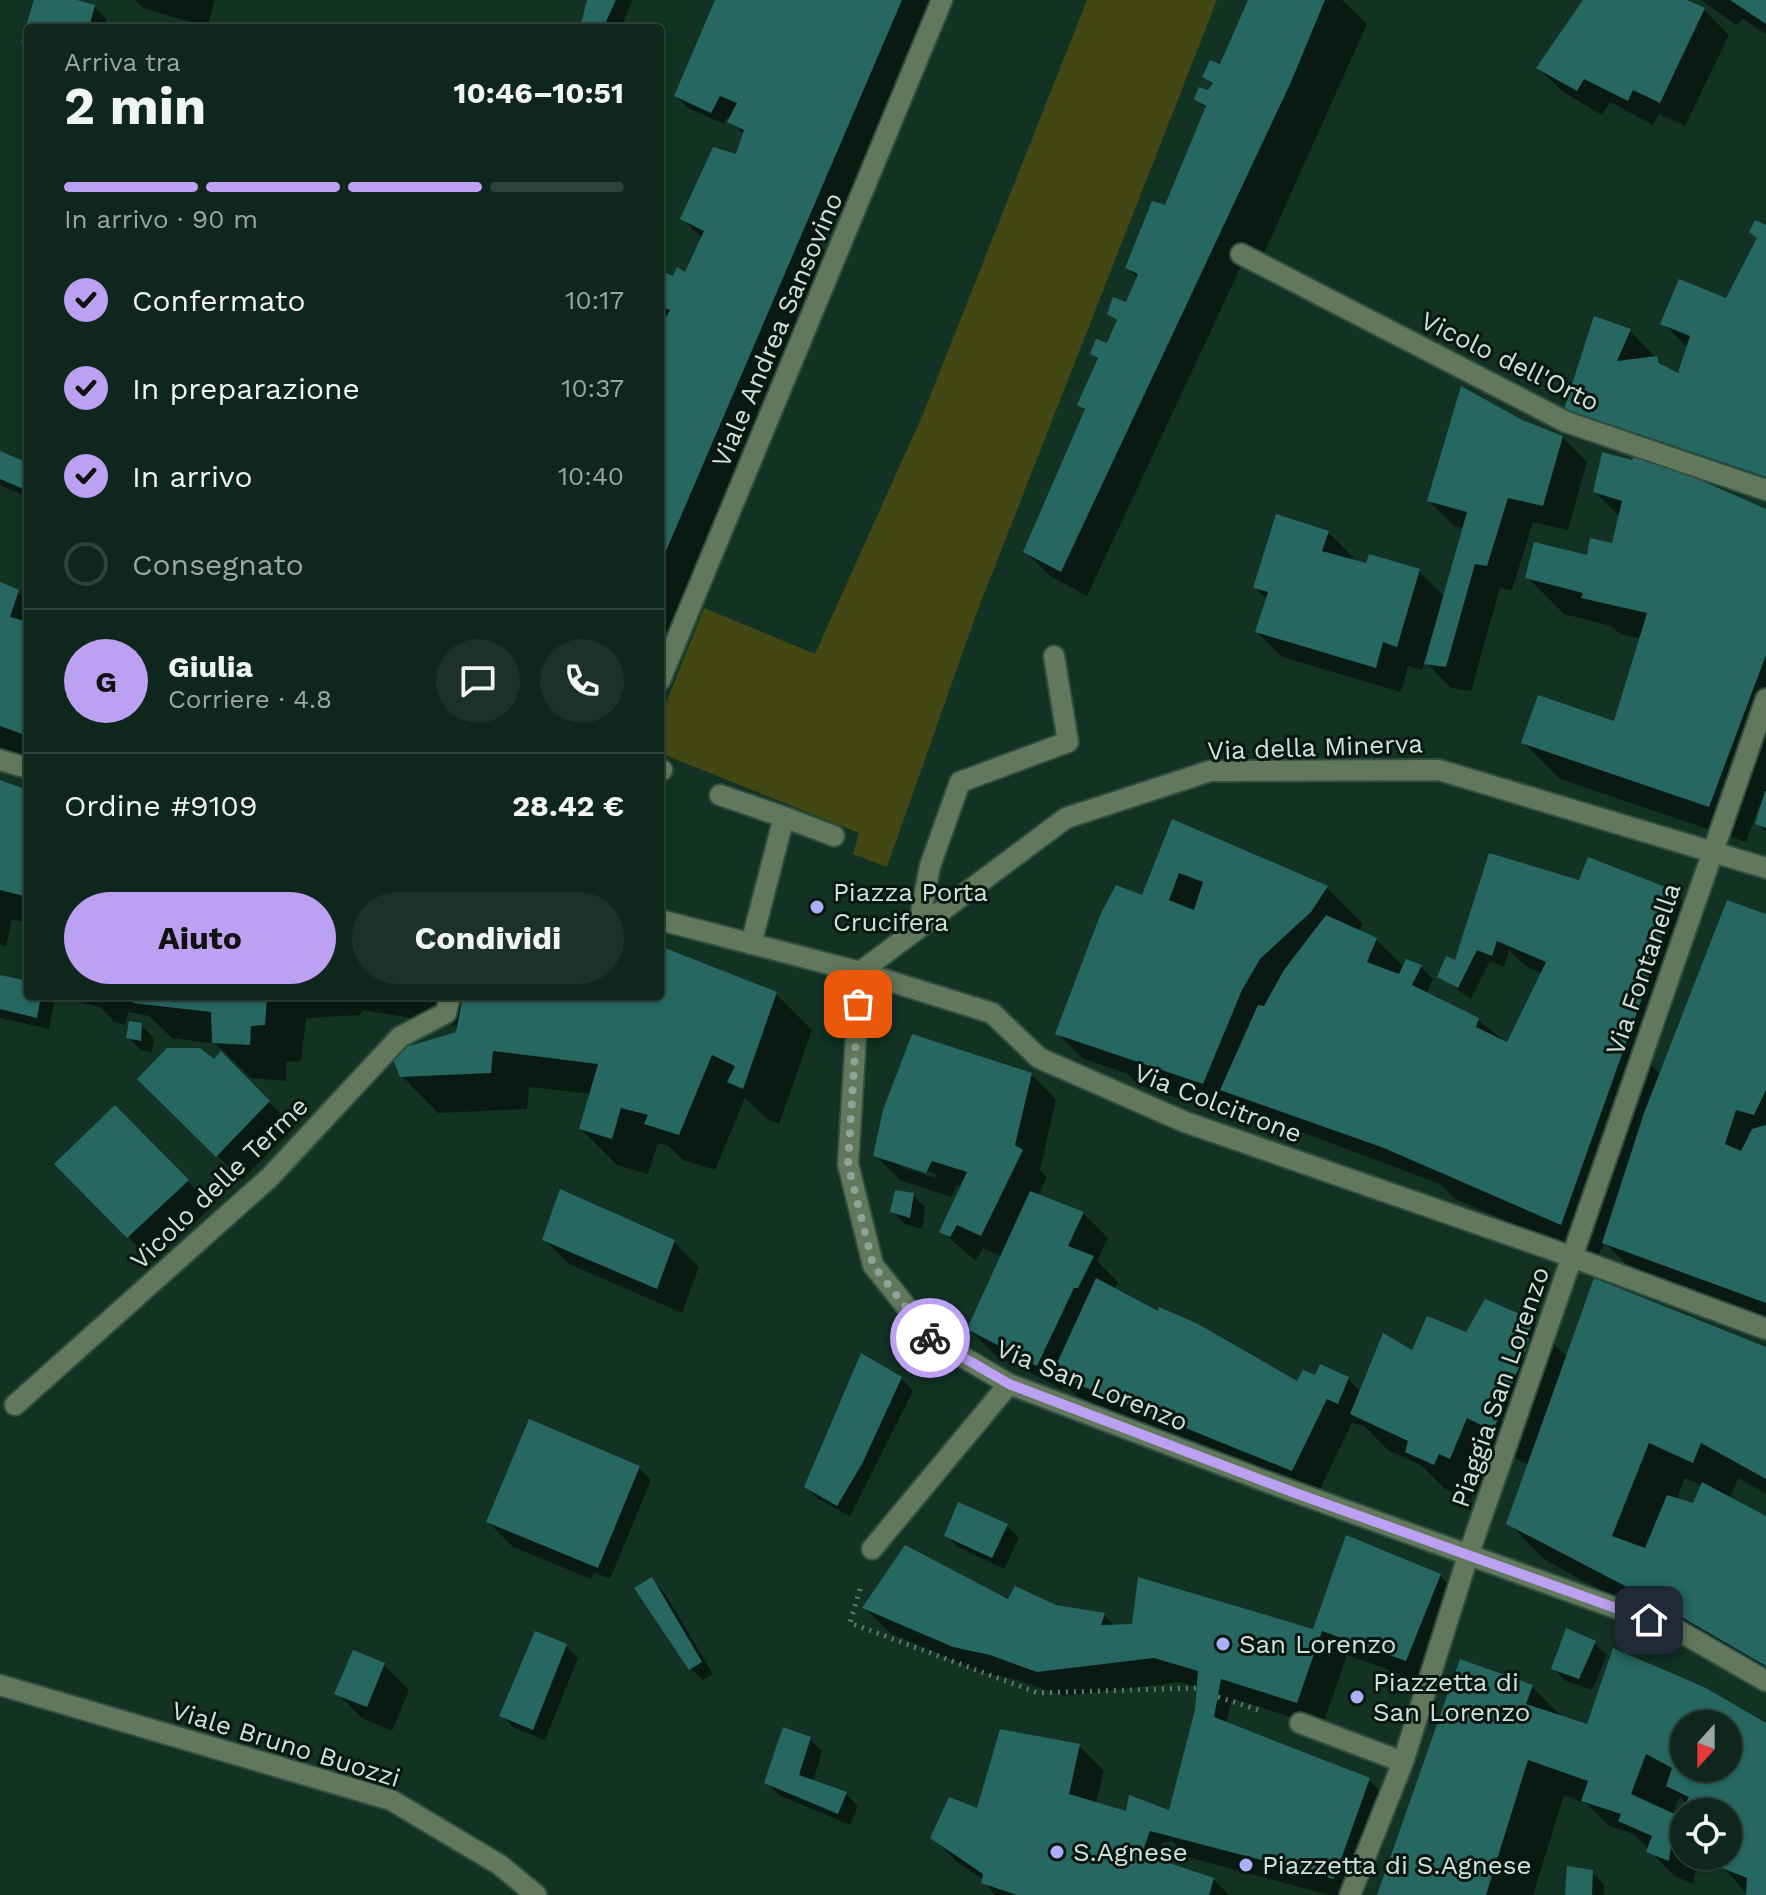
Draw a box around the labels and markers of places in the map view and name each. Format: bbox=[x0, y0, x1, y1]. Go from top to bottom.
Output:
place label: Piazza Porta Crucifera bbox=[833, 877, 988, 937]
marker: Piazza Porta Crucifera bbox=[808, 898, 826, 916]
pin bbox=[824, 970, 892, 1038]
pin bbox=[1615, 1586, 1683, 1654]
place label: San Lorenzo bbox=[1239, 1629, 1396, 1659]
marker: San Lorenzo bbox=[1214, 1635, 1232, 1653]
place label: Piazzetta di San Lorenzo bbox=[1373, 1667, 1530, 1727]
marker: Piazzetta di San Lorenzo bbox=[1348, 1688, 1366, 1706]
place label: S.Agnese bbox=[1073, 1837, 1188, 1867]
marker: S.Agnese bbox=[1048, 1843, 1066, 1861]
place label: Piazzetta di S.Agnese bbox=[1262, 1850, 1532, 1880]
marker: Piazzetta di S.Agnese bbox=[1237, 1856, 1255, 1874]

